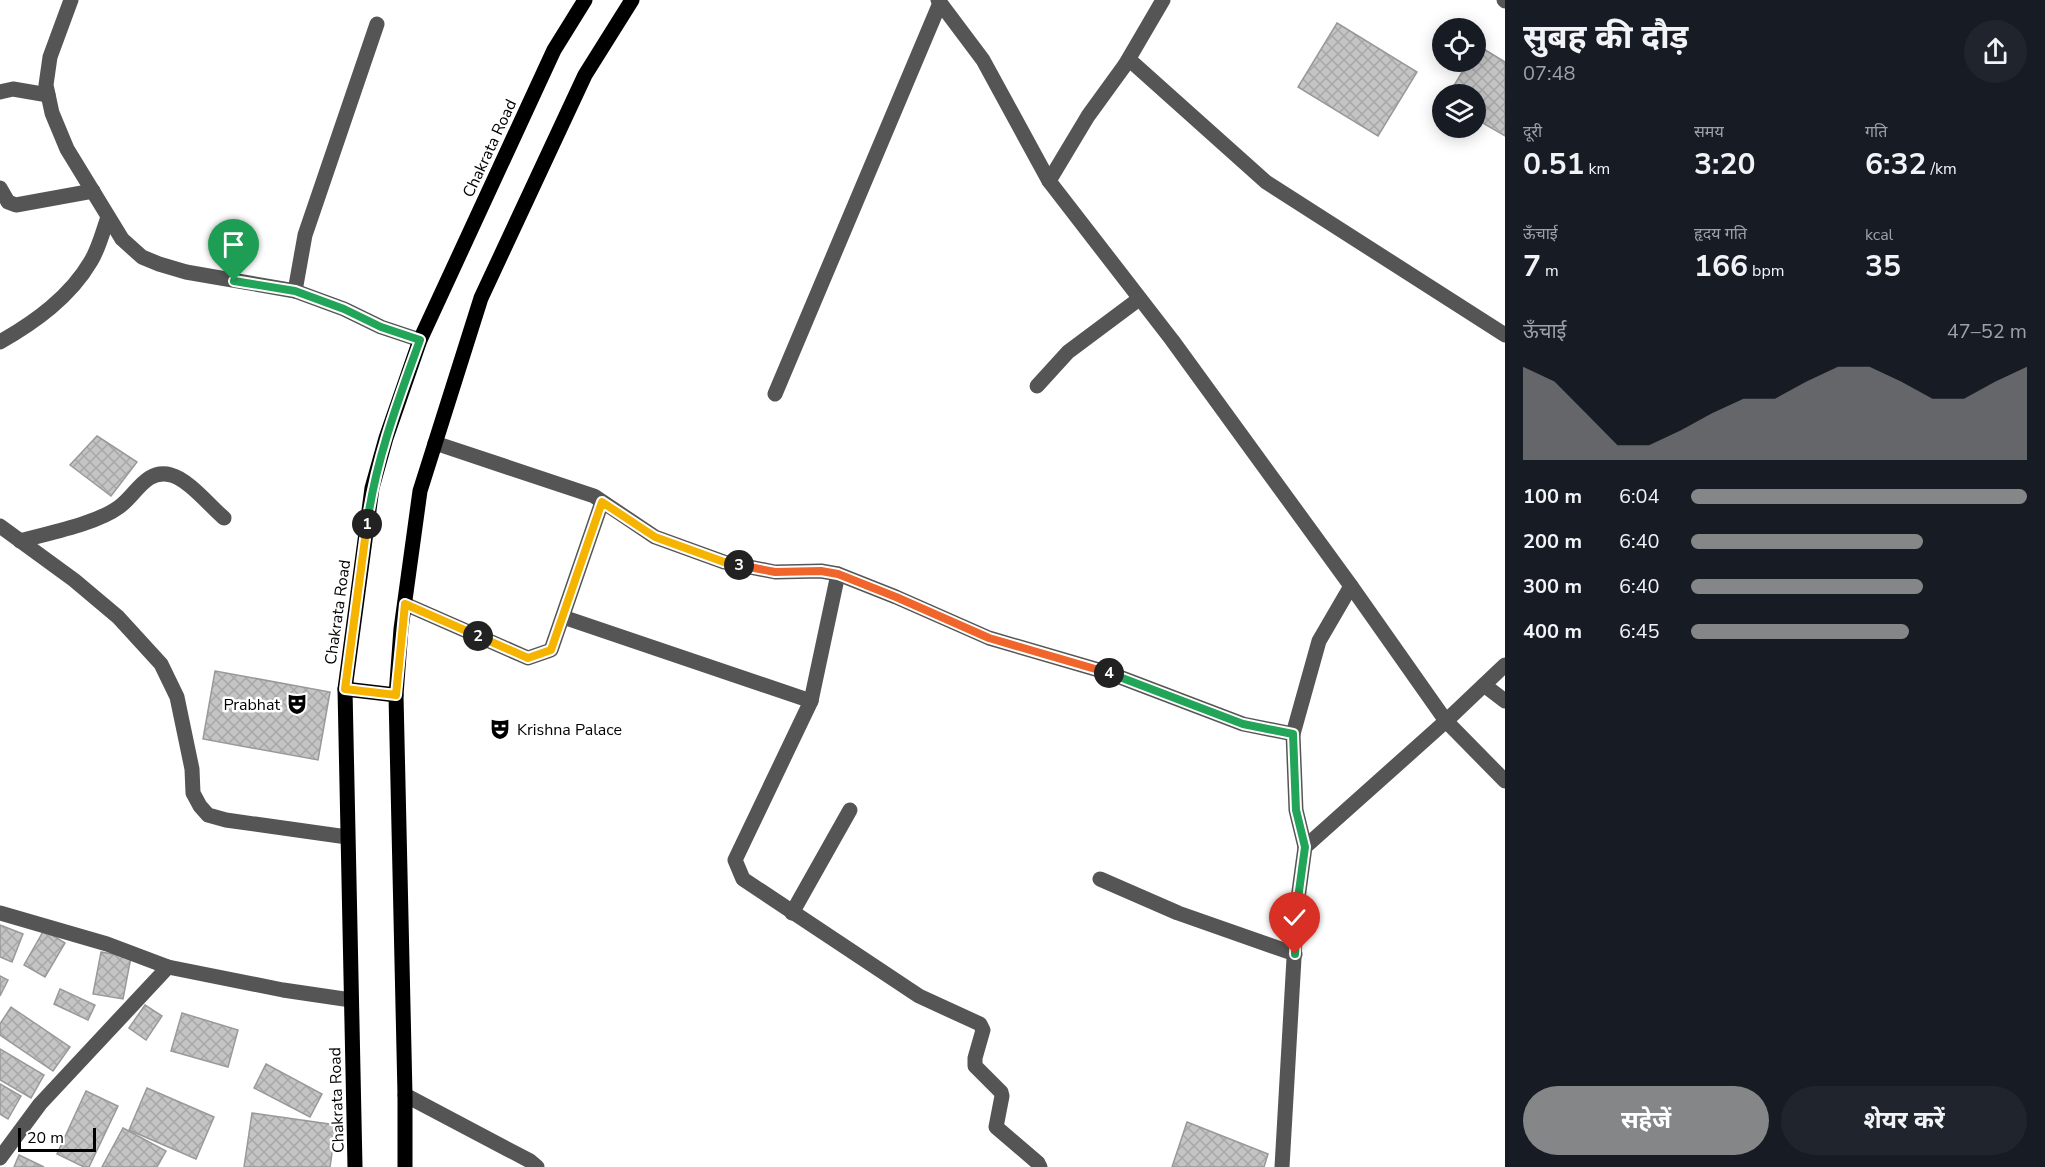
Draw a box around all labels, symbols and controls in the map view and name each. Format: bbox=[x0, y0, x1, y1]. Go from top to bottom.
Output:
text: सुबह की दौड़ bbox=[1523, 15, 1688, 60]
map controls bbox=[1432, 18, 1486, 138]
button: locate bbox=[1432, 18, 1486, 72]
button: share bbox=[1964, 20, 2027, 83]
text: 07:48 bbox=[1523, 60, 1576, 87]
button: layers bbox=[1432, 84, 1486, 138]
street label: Chakrata Road bbox=[458, 96, 522, 201]
text: दूरी bbox=[1523, 121, 1542, 143]
text: समय bbox=[1694, 121, 1724, 143]
text: गति bbox=[1865, 121, 1887, 143]
text: 0.51 bbox=[1523, 144, 1584, 185]
text: 3:20 bbox=[1694, 144, 1755, 185]
text: 6:32 bbox=[1865, 144, 1926, 185]
text: km bbox=[1584, 158, 1610, 180]
text: /km bbox=[1926, 158, 1957, 180]
pin bbox=[208, 219, 259, 281]
text: ऊँचाई bbox=[1523, 223, 1558, 245]
text: हृदय गति bbox=[1694, 223, 1747, 245]
text: kcal bbox=[1865, 224, 1893, 246]
icon: arrive bbox=[217, 228, 250, 261]
text: 7 bbox=[1523, 246, 1541, 287]
text: 166 bbox=[1694, 246, 1748, 287]
text: 35 bbox=[1865, 246, 1901, 287]
text: m bbox=[1541, 260, 1559, 282]
text: bpm bbox=[1748, 260, 1784, 282]
text: ऊँचाई bbox=[1523, 318, 1566, 345]
text: 47–52 m bbox=[1947, 318, 2027, 345]
text: 100 m bbox=[1523, 483, 1582, 510]
text: 6:04 bbox=[1619, 483, 1660, 510]
pin: 1 bbox=[352, 509, 382, 539]
text: 1 bbox=[362, 513, 372, 535]
text: 200 m bbox=[1523, 528, 1582, 555]
text: 6:40 bbox=[1619, 528, 1660, 555]
pin: 3 bbox=[724, 550, 754, 580]
text: 3 bbox=[734, 554, 744, 576]
street label: Chakrata Road bbox=[320, 558, 356, 666]
text: 300 m bbox=[1523, 573, 1582, 600]
text: 6:40 bbox=[1619, 573, 1660, 600]
text: 400 m bbox=[1523, 618, 1582, 645]
text: 6:45 bbox=[1619, 618, 1660, 645]
pin: 2 bbox=[463, 621, 493, 651]
text: 2 bbox=[473, 625, 483, 647]
pin: 4 bbox=[1094, 658, 1124, 688]
text: 4 bbox=[1104, 662, 1114, 684]
theatre icon: Prabhat bbox=[285, 692, 309, 716]
place label: Prabhat bbox=[223, 694, 280, 716]
theatre icon: Krishna Palace bbox=[488, 717, 512, 741]
place label: Krishna Palace bbox=[517, 719, 622, 741]
pin bbox=[1269, 892, 1320, 954]
icon: check bbox=[1278, 901, 1311, 934]
street label: Chakrata Road bbox=[324, 1047, 350, 1153]
button: सहेजें bbox=[1523, 1086, 1769, 1155]
button: शेयर करें bbox=[1781, 1086, 2027, 1155]
scale bar bbox=[18, 1125, 96, 1152]
text: 20 m bbox=[27, 1127, 64, 1149]

